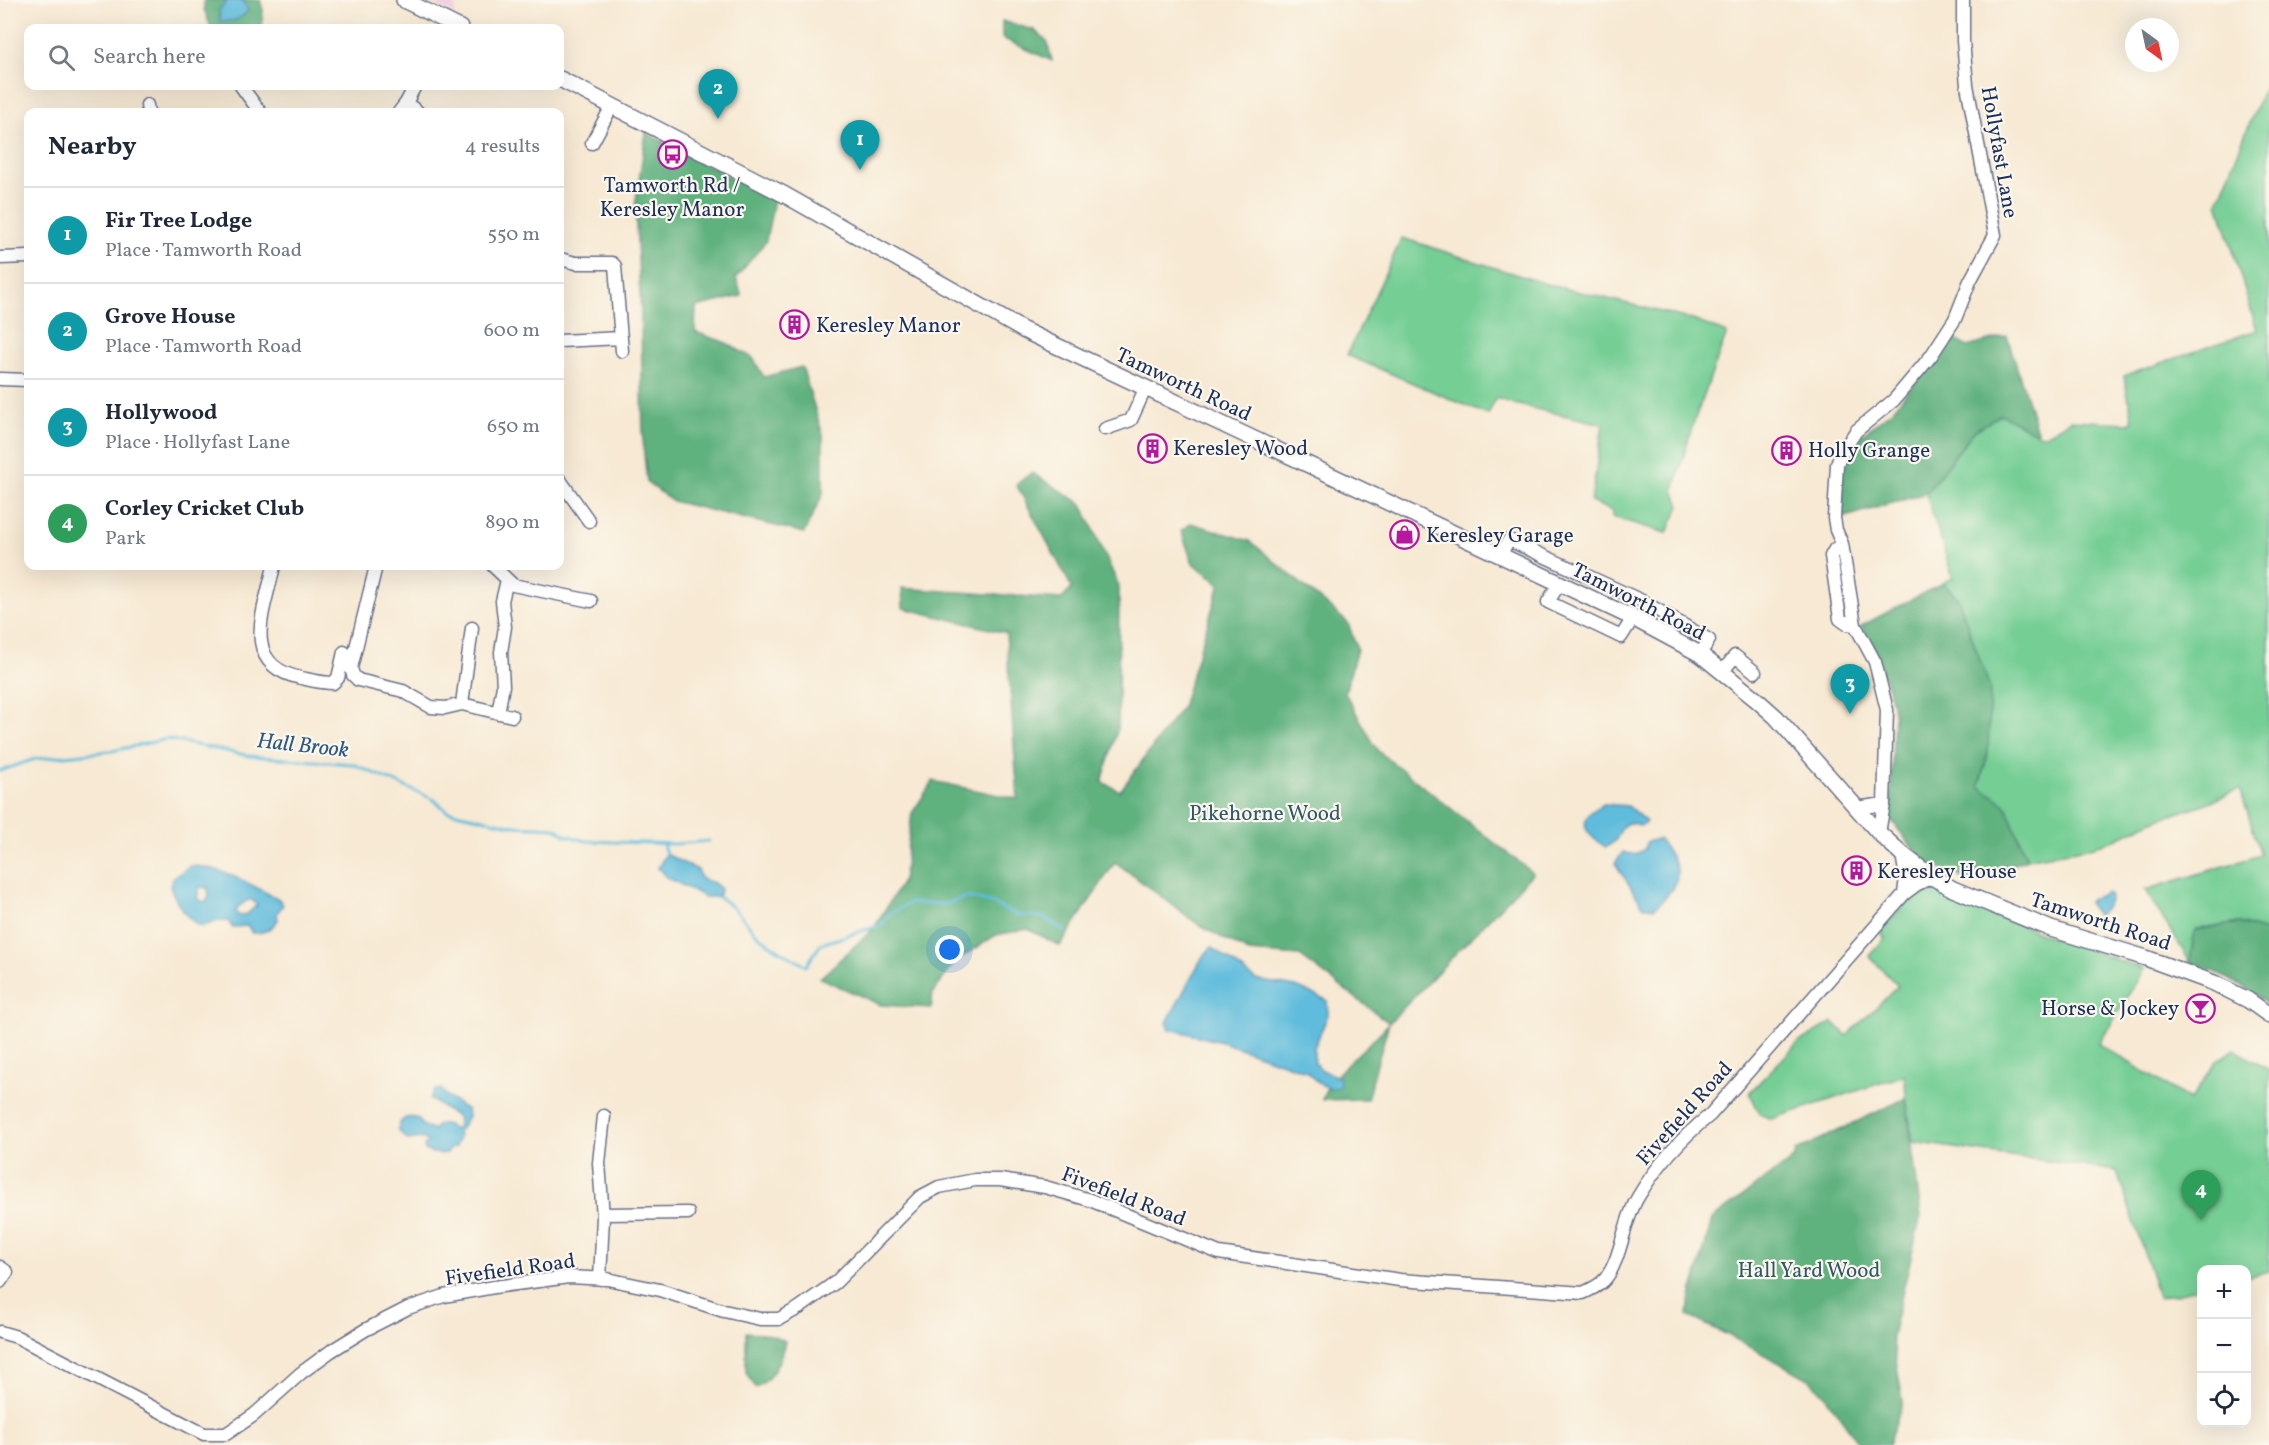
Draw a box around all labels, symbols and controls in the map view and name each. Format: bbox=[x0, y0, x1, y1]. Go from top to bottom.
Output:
north arrow bbox=[2125, 18, 2179, 72]
search box bbox=[24, 24, 564, 90]
icon: search bbox=[45, 41, 78, 74]
text: Search here bbox=[93, 42, 206, 73]
pin: 2 bbox=[698, 70, 738, 119]
street label: Hollyfast Lane bbox=[1973, 84, 2024, 221]
pin: 1 bbox=[840, 120, 880, 170]
text: Nearby bbox=[48, 129, 137, 165]
text: 4 results bbox=[465, 133, 540, 161]
bus stop icon: Tamworth Rd / Keresley Manor bbox=[656, 138, 688, 170]
place label: Tamworth Rd / Keresley Manor bbox=[600, 172, 744, 225]
text: Fir Tree Lodge bbox=[105, 206, 252, 237]
text: 1 bbox=[63, 221, 72, 249]
text: 550 m bbox=[487, 221, 540, 249]
text: Place · Tamworth Road bbox=[105, 237, 302, 265]
text: Grove House bbox=[105, 302, 236, 333]
building icon: Keresley Manor bbox=[779, 309, 811, 341]
place label: Keresley Manor bbox=[816, 312, 961, 341]
text: 2 bbox=[62, 317, 73, 345]
text: 600 m bbox=[484, 317, 540, 345]
text: Place · Tamworth Road bbox=[105, 333, 302, 361]
street label: Tamworth Road bbox=[1111, 341, 1256, 430]
text: Hollywood bbox=[105, 398, 217, 429]
text: 3 bbox=[62, 413, 73, 441]
text: 650 m bbox=[487, 413, 540, 441]
text: Place · Hollyfast Lane bbox=[105, 429, 290, 457]
building icon: Keresley Wood bbox=[1136, 432, 1168, 464]
building icon: Holly Grange bbox=[1771, 434, 1803, 466]
place label: Keresley Wood bbox=[1173, 435, 1308, 464]
place label: Holly Grange bbox=[1808, 437, 1930, 466]
text: Corley Cricket Club bbox=[105, 494, 304, 525]
text: 4 bbox=[61, 509, 74, 537]
text: 890 m bbox=[485, 509, 540, 537]
shop icon: Keresley Garage bbox=[1389, 519, 1421, 551]
place label: Keresley Garage bbox=[1426, 522, 1574, 551]
text: Park bbox=[105, 525, 146, 553]
street label: Tamworth Road bbox=[1566, 556, 1710, 649]
pin: 3 bbox=[1830, 664, 1870, 714]
water label: Hall Brook bbox=[255, 726, 350, 767]
park label: Pikehorne Wood bbox=[1189, 800, 1341, 829]
building icon: Keresley House bbox=[1840, 855, 1872, 887]
place label: Keresley House bbox=[1877, 858, 2017, 887]
street label: Tamworth Road bbox=[2026, 886, 2175, 959]
your location bbox=[935, 935, 964, 964]
bar icon: Horse & Jockey bbox=[2184, 992, 2216, 1024]
place label: Horse & Jockey bbox=[2041, 995, 2180, 1024]
street label: Fivefield Road bbox=[1630, 1056, 1740, 1172]
street label: Fivefield Road bbox=[1057, 1160, 1190, 1234]
pin: 4 bbox=[2182, 1170, 2220, 1220]
street label: Fivefield Road bbox=[443, 1247, 577, 1294]
park label: Hall Yard Wood bbox=[1738, 1257, 1880, 1286]
map controls bbox=[2197, 1265, 2251, 1427]
button: + bbox=[2197, 1265, 2251, 1319]
button: − bbox=[2197, 1319, 2251, 1373]
button: locate bbox=[2197, 1373, 2251, 1427]

